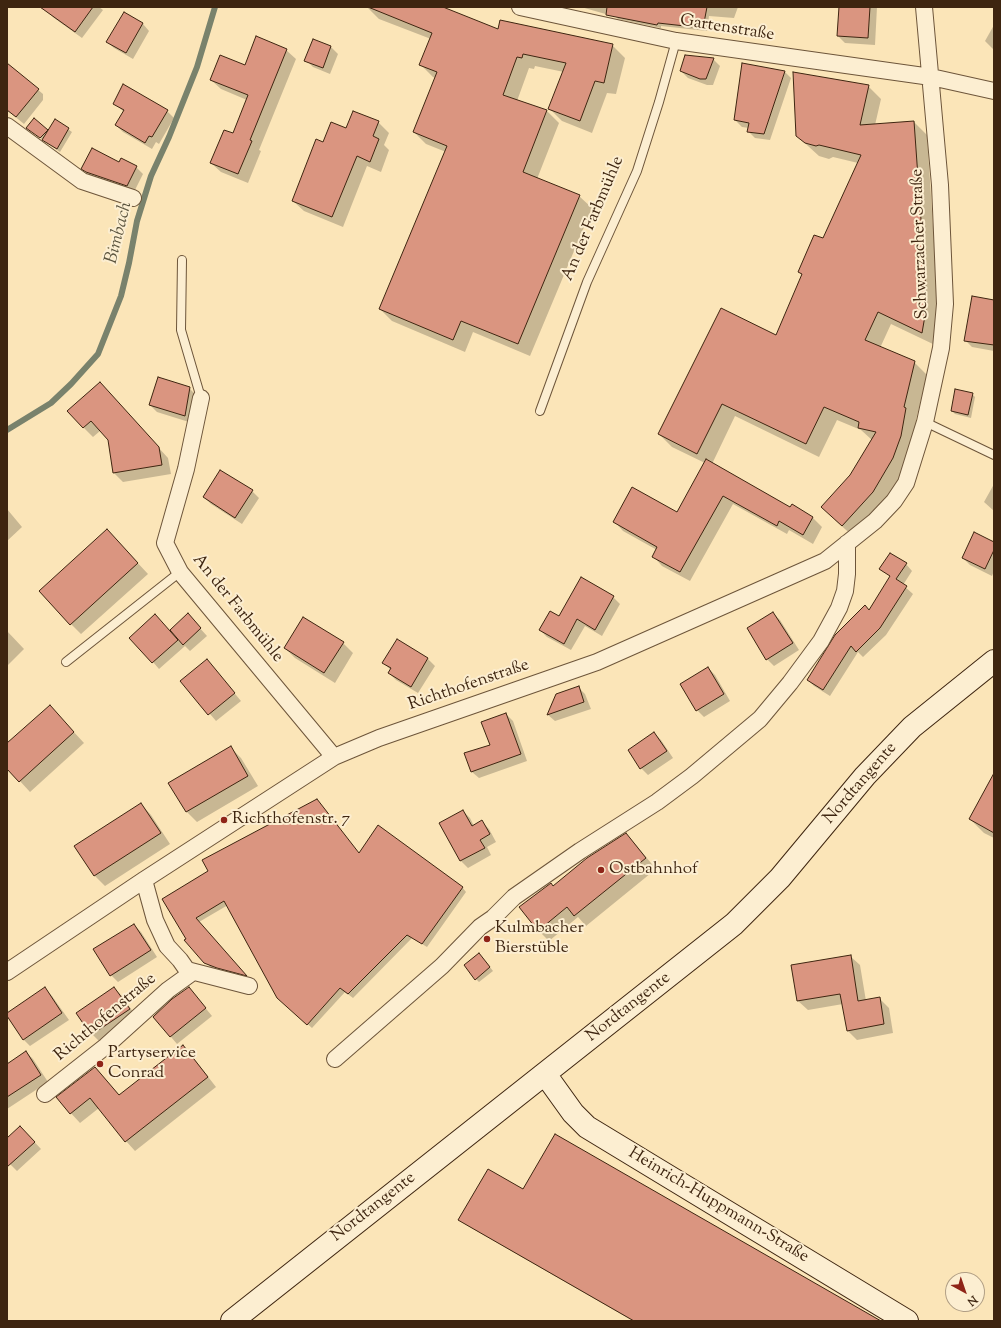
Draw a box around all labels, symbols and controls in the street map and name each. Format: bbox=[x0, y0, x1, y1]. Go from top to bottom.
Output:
street label: Gartenstraße bbox=[678, 11, 776, 47]
street label: An der Farbmühle bbox=[559, 154, 629, 284]
street label: Schwarzacher Straße bbox=[908, 168, 934, 320]
water label: Bimbach bbox=[102, 200, 138, 266]
street label: An der Farbmühle bbox=[187, 551, 287, 667]
street label: Richthofenstraße bbox=[406, 656, 532, 716]
street label: Nordtangente bbox=[820, 739, 902, 829]
place label: Richthofenstr. 7 bbox=[232, 810, 350, 830]
marker: Richthofenstr. 7 bbox=[219, 815, 229, 825]
place label: Ostbahnhof bbox=[609, 860, 698, 880]
marker: Ostbahnhof bbox=[596, 865, 606, 875]
place label: Kulmbacher Bierstüble bbox=[495, 919, 584, 959]
marker: Kulmbacher Bierstüble bbox=[482, 934, 492, 944]
street label: Nordtangente bbox=[583, 969, 675, 1047]
street label: Richthofenstraße bbox=[51, 970, 161, 1066]
place label: Partyservice Conrad bbox=[108, 1044, 196, 1084]
marker: Partyservice Conrad bbox=[95, 1059, 105, 1069]
street label: Heinrich-Huppmann-Straße bbox=[624, 1144, 812, 1268]
street label: Nordtangente bbox=[328, 1169, 420, 1247]
north arrow bbox=[945, 1272, 985, 1312]
text: N bbox=[964, 1291, 981, 1309]

